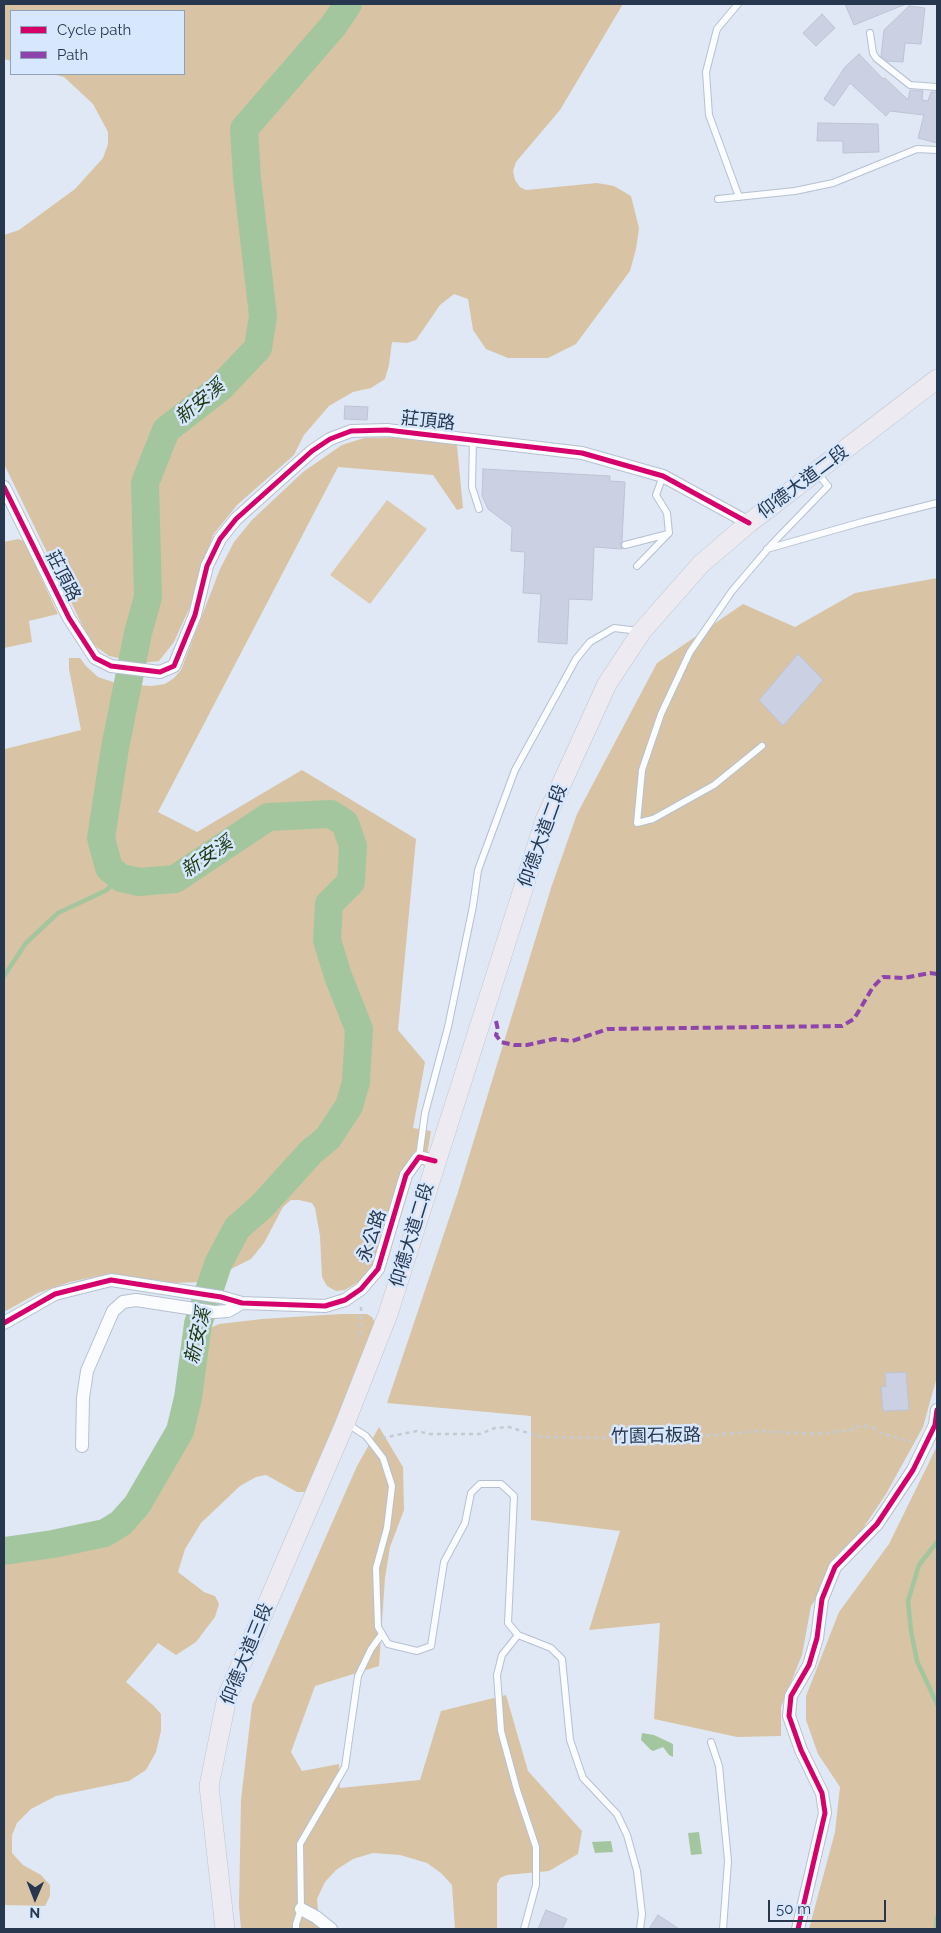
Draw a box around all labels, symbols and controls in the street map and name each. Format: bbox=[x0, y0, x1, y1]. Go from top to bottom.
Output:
legend bbox=[10, 10, 185, 75]
text: Cycle path bbox=[57, 21, 131, 39]
text: Path bbox=[57, 46, 88, 64]
water label: 新安溪 bbox=[171, 375, 229, 429]
street label: 莊頂路 bbox=[400, 407, 456, 435]
street label: 仰德大道二段 bbox=[753, 441, 853, 523]
street label: 莊頂路 bbox=[41, 547, 85, 605]
street label: 仰德大道二段 bbox=[514, 782, 572, 890]
water label: 新安溪 bbox=[177, 832, 237, 882]
street label: 仰德大道二段 bbox=[386, 1180, 438, 1290]
street label: 永公路 bbox=[353, 1207, 391, 1265]
water label: 新安溪 bbox=[180, 1306, 216, 1366]
street label: 竹園石板路 bbox=[611, 1424, 701, 1448]
street label: 仰德大道三段 bbox=[217, 1600, 277, 1708]
north arrow bbox=[10, 1873, 60, 1923]
scale bar bbox=[771, 1890, 888, 1922]
text: 50 m bbox=[776, 1900, 811, 1918]
text: N bbox=[29, 1905, 40, 1921]

